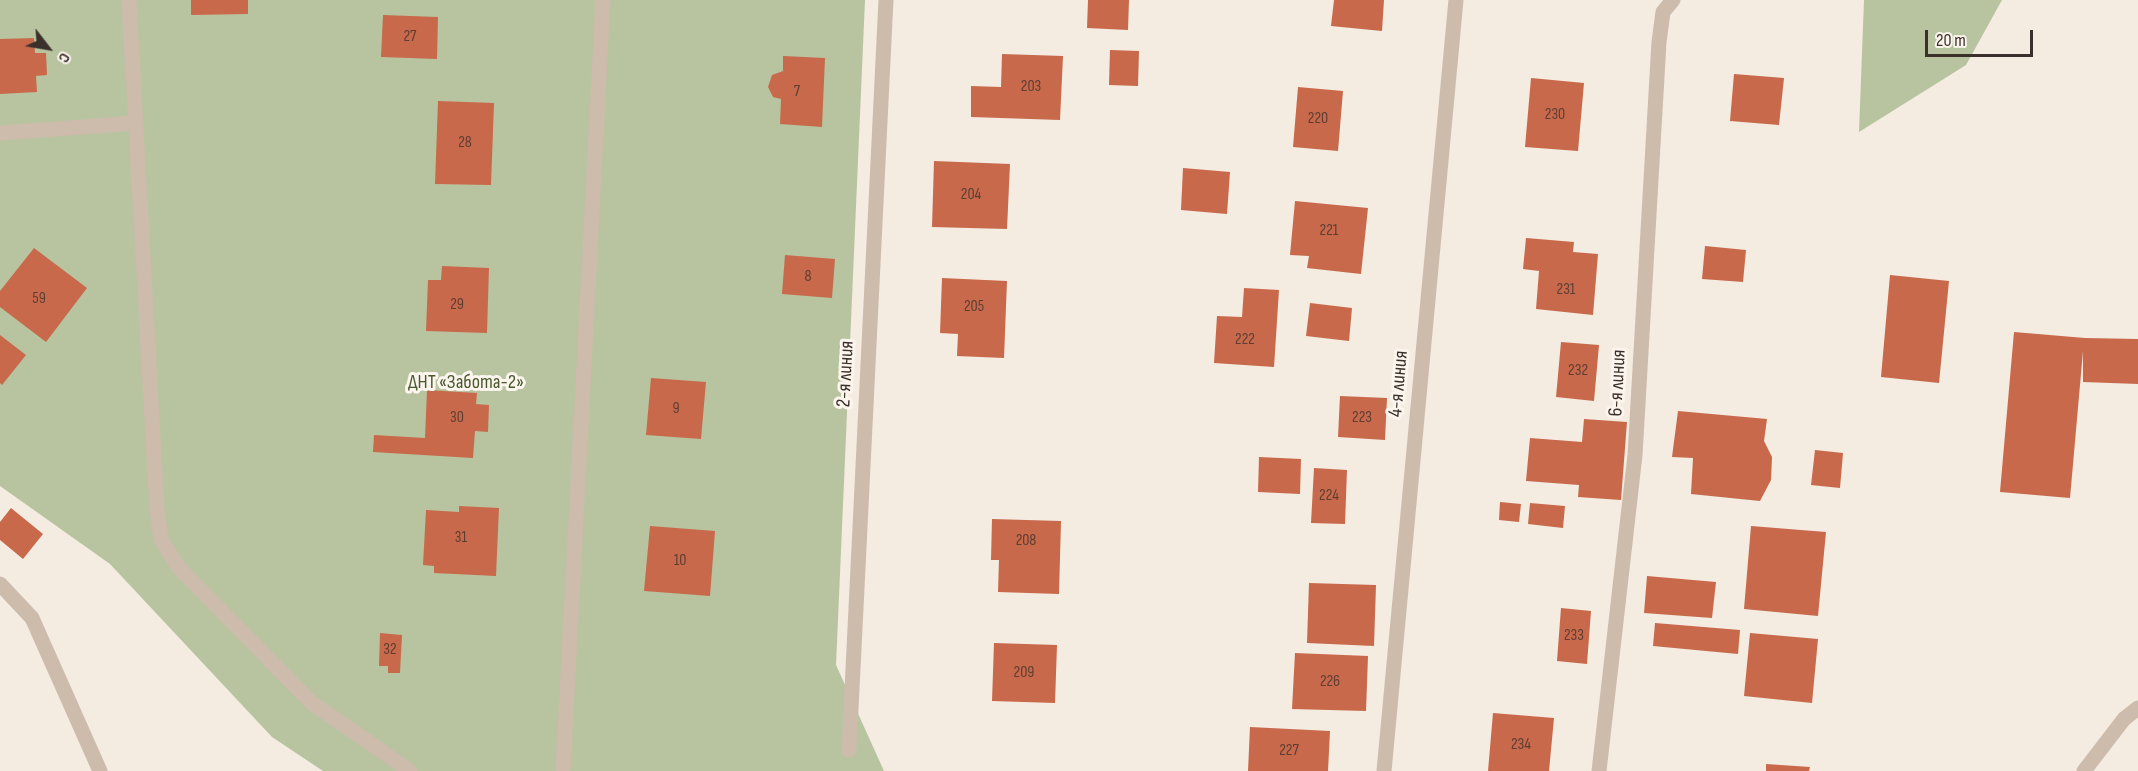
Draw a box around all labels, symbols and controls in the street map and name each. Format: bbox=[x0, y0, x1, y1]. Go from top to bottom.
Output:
north arrow bbox=[18, 18, 78, 78]
scale bar bbox=[1928, 18, 2036, 56]
house number: 27 bbox=[403, 27, 417, 47]
text: 20 m bbox=[1936, 30, 1966, 51]
text: С bbox=[54, 49, 74, 66]
house number: 203 bbox=[1021, 77, 1041, 97]
house number: 7 bbox=[794, 82, 800, 102]
house number: 230 bbox=[1545, 105, 1565, 125]
house number: 220 bbox=[1308, 109, 1328, 129]
house number: 28 bbox=[458, 133, 472, 153]
house number: 204 bbox=[961, 185, 981, 205]
house number: 221 bbox=[1320, 221, 1338, 241]
house number: 8 bbox=[804, 267, 812, 287]
house number: 231 bbox=[1557, 280, 1575, 300]
house number: 59 bbox=[32, 289, 46, 309]
house number: 29 bbox=[450, 295, 464, 315]
house number: 205 bbox=[964, 297, 984, 317]
house number: 222 bbox=[1235, 330, 1255, 350]
street label: 2-я линия bbox=[832, 340, 860, 408]
street label: 6-я линия bbox=[1604, 349, 1632, 417]
street label: 4-я линия bbox=[1384, 350, 1414, 418]
house number: 232 bbox=[1568, 361, 1588, 381]
park label: ДНТ «Забота-2» bbox=[408, 371, 524, 395]
house number: 9 bbox=[672, 399, 680, 419]
house number: 30 bbox=[450, 408, 464, 428]
house number: 223 bbox=[1352, 408, 1372, 428]
house number: 224 bbox=[1319, 486, 1339, 506]
house number: 31 bbox=[455, 528, 467, 548]
house number: 208 bbox=[1016, 531, 1036, 551]
house number: 10 bbox=[674, 551, 686, 571]
house number: 233 bbox=[1564, 626, 1584, 646]
house number: 32 bbox=[383, 640, 397, 660]
house number: 209 bbox=[1014, 663, 1034, 683]
house number: 226 bbox=[1320, 672, 1340, 692]
house number: 234 bbox=[1511, 735, 1531, 755]
house number: 227 bbox=[1279, 741, 1299, 761]

